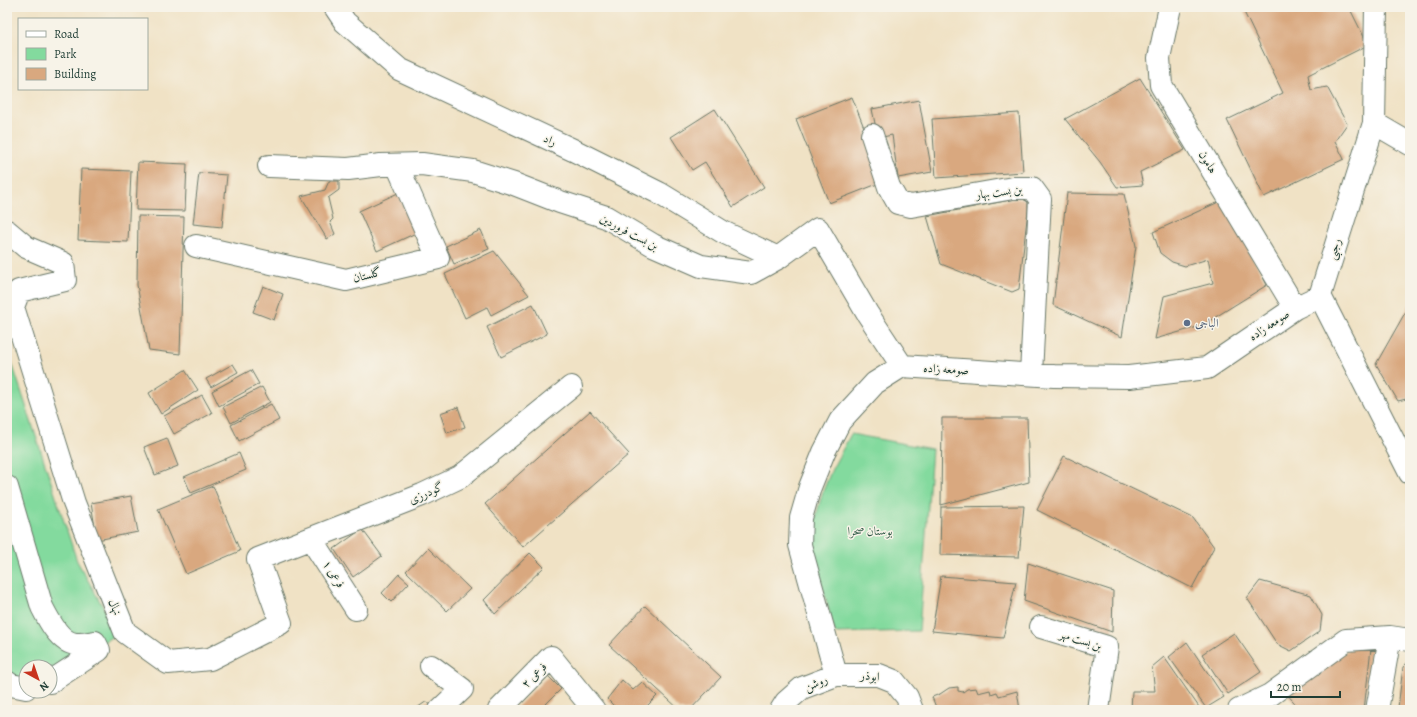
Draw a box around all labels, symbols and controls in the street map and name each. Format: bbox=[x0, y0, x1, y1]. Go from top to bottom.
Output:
legend bbox=[18, 18, 148, 90]
text: Road bbox=[54, 26, 80, 42]
text: Park bbox=[54, 46, 77, 62]
text: Building bbox=[54, 66, 96, 82]
street label: راد bbox=[541, 130, 559, 150]
street label: هامون bbox=[1195, 148, 1221, 176]
street label: بن بست بهار bbox=[974, 181, 1024, 203]
street label: بن بست فروردین bbox=[597, 210, 662, 254]
street label: رجبی bbox=[1323, 236, 1347, 262]
street label: گلستان bbox=[351, 264, 383, 286]
street label: صومعه زاده bbox=[1246, 306, 1292, 344]
place label: الباجی bbox=[1195, 315, 1219, 331]
marker: الباجی bbox=[1182, 318, 1192, 328]
street label: صومعه زاده bbox=[923, 360, 969, 378]
street label: گودرزی bbox=[406, 478, 446, 508]
park label: بوستان صحرا bbox=[847, 523, 893, 539]
street label: فرعی ۱ bbox=[319, 557, 349, 591]
street label: نهال bbox=[105, 596, 125, 618]
street label: بن بست مهر bbox=[1056, 625, 1105, 655]
north arrow bbox=[18, 659, 58, 699]
street label: فرعی ۲ bbox=[518, 659, 550, 691]
street label: ابوذر bbox=[859, 667, 881, 685]
street label: روشن bbox=[802, 671, 831, 696]
scale bar bbox=[1271, 673, 1340, 699]
text: N bbox=[36, 678, 52, 695]
text: 20 m bbox=[1277, 679, 1301, 695]

